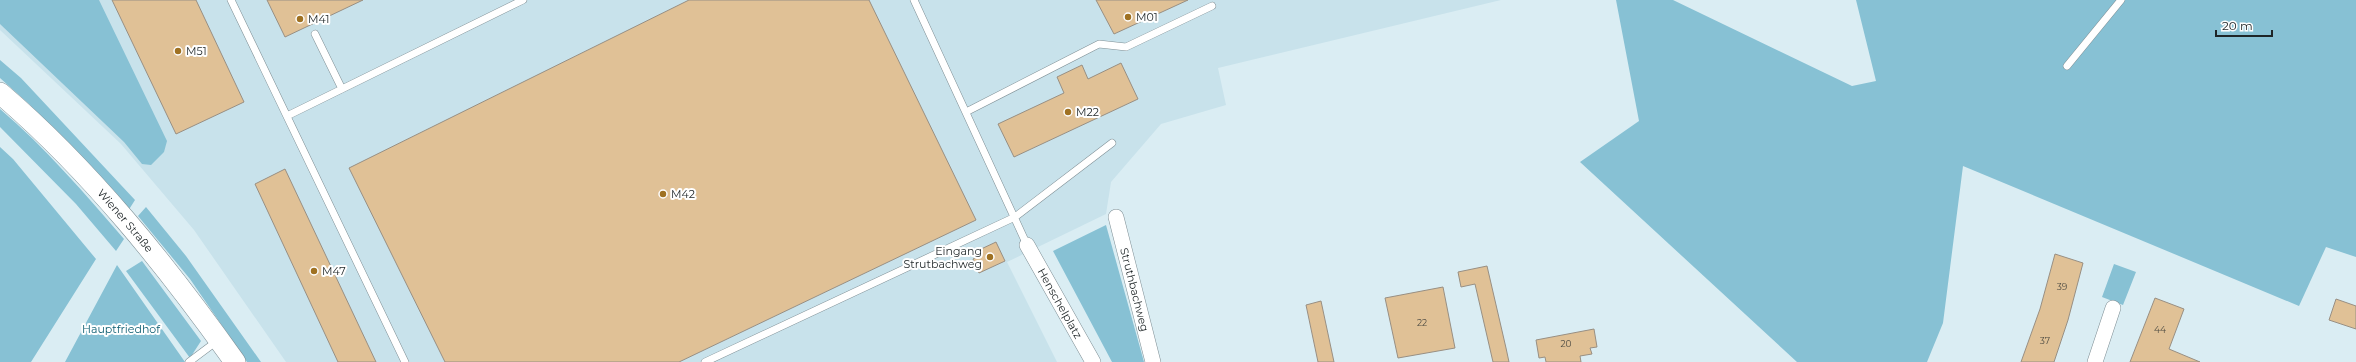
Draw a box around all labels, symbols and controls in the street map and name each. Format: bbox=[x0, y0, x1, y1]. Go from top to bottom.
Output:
place label: M01 bbox=[1136, 10, 1158, 24]
place label: M41 bbox=[308, 12, 329, 26]
marker: M01 bbox=[1123, 12, 1133, 22]
scale bar bbox=[2216, 12, 2272, 38]
marker: M41 bbox=[295, 14, 305, 24]
text: 20 m bbox=[2222, 18, 2253, 33]
place label: M51 bbox=[186, 44, 207, 58]
marker: M51 bbox=[173, 46, 183, 56]
place label: M22 bbox=[1076, 105, 1099, 119]
marker: M22 bbox=[1063, 107, 1073, 117]
street label: Wiener Straße bbox=[94, 186, 156, 255]
place label: M42 bbox=[671, 187, 695, 201]
marker: M42 bbox=[658, 189, 668, 199]
place label: Eingang Strutbachweg bbox=[903, 244, 982, 271]
street label: Struthbachweg bbox=[1117, 246, 1152, 333]
marker: Eingang Strutbachweg bbox=[985, 252, 995, 262]
place label: M47 bbox=[322, 264, 346, 278]
marker: M47 bbox=[309, 266, 319, 276]
street label: Henschelplatz bbox=[1035, 266, 1086, 341]
house number: 39 bbox=[2057, 281, 2068, 292]
house number: 22 bbox=[1417, 317, 1427, 328]
park label: Hauptfriedhof bbox=[82, 322, 161, 336]
house number: 44 bbox=[2154, 324, 2166, 335]
house number: 37 bbox=[2040, 335, 2050, 346]
house number: 20 bbox=[1560, 338, 1572, 349]

